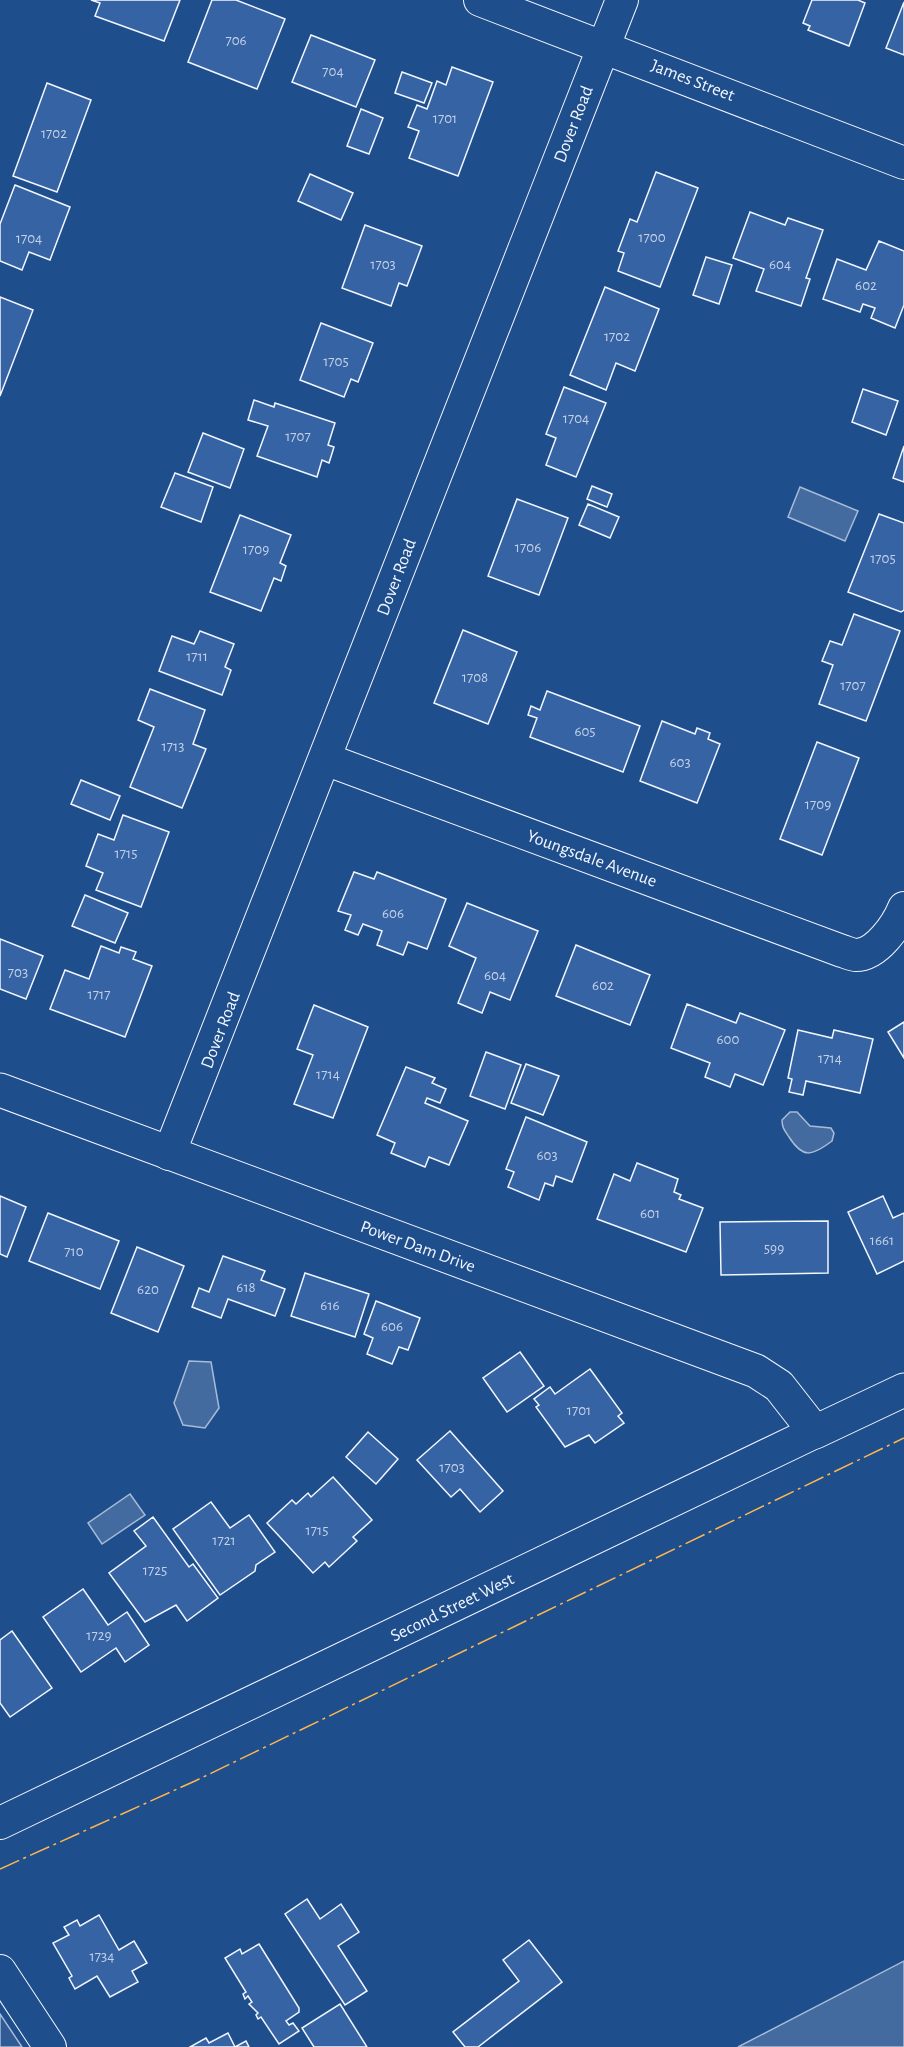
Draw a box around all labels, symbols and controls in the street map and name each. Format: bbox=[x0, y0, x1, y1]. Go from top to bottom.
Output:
house number: 706 bbox=[225, 33, 247, 48]
street label: James Street bbox=[648, 57, 737, 105]
house number: 704 bbox=[322, 64, 344, 79]
street label: Dover Road bbox=[551, 84, 597, 165]
house number: 1701 bbox=[433, 111, 457, 126]
house number: 1702 bbox=[41, 126, 67, 141]
house number: 1700 bbox=[638, 230, 666, 245]
house number: 1704 bbox=[16, 231, 42, 246]
house number: 1703 bbox=[370, 257, 396, 272]
house number: 604 bbox=[769, 257, 791, 272]
house number: 602 bbox=[855, 278, 877, 293]
house number: 1702 bbox=[604, 329, 630, 344]
house number: 1705 bbox=[323, 354, 349, 369]
house number: 1704 bbox=[563, 411, 589, 426]
house number: 1707 bbox=[285, 429, 311, 444]
street label: Dover Road bbox=[374, 537, 420, 618]
house number: 1706 bbox=[515, 540, 541, 555]
house number: 1709 bbox=[243, 542, 269, 557]
house number: 1705 bbox=[870, 551, 896, 566]
house number: 1711 bbox=[186, 649, 208, 664]
house number: 1708 bbox=[462, 670, 488, 685]
house number: 1707 bbox=[840, 678, 866, 693]
house number: 605 bbox=[574, 724, 596, 739]
house number: 1713 bbox=[162, 739, 184, 754]
house number: 603 bbox=[669, 755, 691, 770]
house number: 1709 bbox=[805, 797, 831, 812]
street label: Youngsdale Avenue bbox=[524, 827, 659, 891]
house number: 1715 bbox=[115, 846, 137, 861]
house number: 606 bbox=[382, 906, 404, 921]
house number: 703 bbox=[8, 965, 28, 980]
house number: 604 bbox=[484, 968, 506, 983]
house number: 602 bbox=[592, 978, 614, 993]
house number: 1717 bbox=[88, 987, 110, 1002]
street label: Dover Road bbox=[198, 990, 244, 1071]
house number: 600 bbox=[717, 1032, 740, 1047]
house number: 1714 bbox=[818, 1051, 842, 1066]
house number: 1714 bbox=[316, 1067, 340, 1082]
house number: 603 bbox=[536, 1148, 558, 1163]
house number: 601 bbox=[640, 1206, 660, 1221]
street label: Power Dam Drive bbox=[358, 1218, 477, 1276]
house number: 1661 bbox=[870, 1233, 894, 1248]
house number: 599 bbox=[764, 1241, 784, 1256]
house number: 710 bbox=[64, 1244, 84, 1259]
house number: 618 bbox=[236, 1280, 256, 1295]
house number: 620 bbox=[137, 1282, 159, 1297]
house number: 616 bbox=[320, 1298, 340, 1313]
house number: 606 bbox=[381, 1319, 403, 1334]
house number: 1701 bbox=[567, 1403, 591, 1418]
house number: 1703 bbox=[439, 1460, 465, 1475]
house number: 1715 bbox=[306, 1523, 328, 1538]
house number: 1721 bbox=[212, 1533, 236, 1548]
house number: 1725 bbox=[143, 1563, 167, 1578]
street label: Second Street West bbox=[388, 1570, 517, 1646]
house number: 1729 bbox=[86, 1628, 112, 1643]
house number: 1734 bbox=[90, 1949, 114, 1964]

